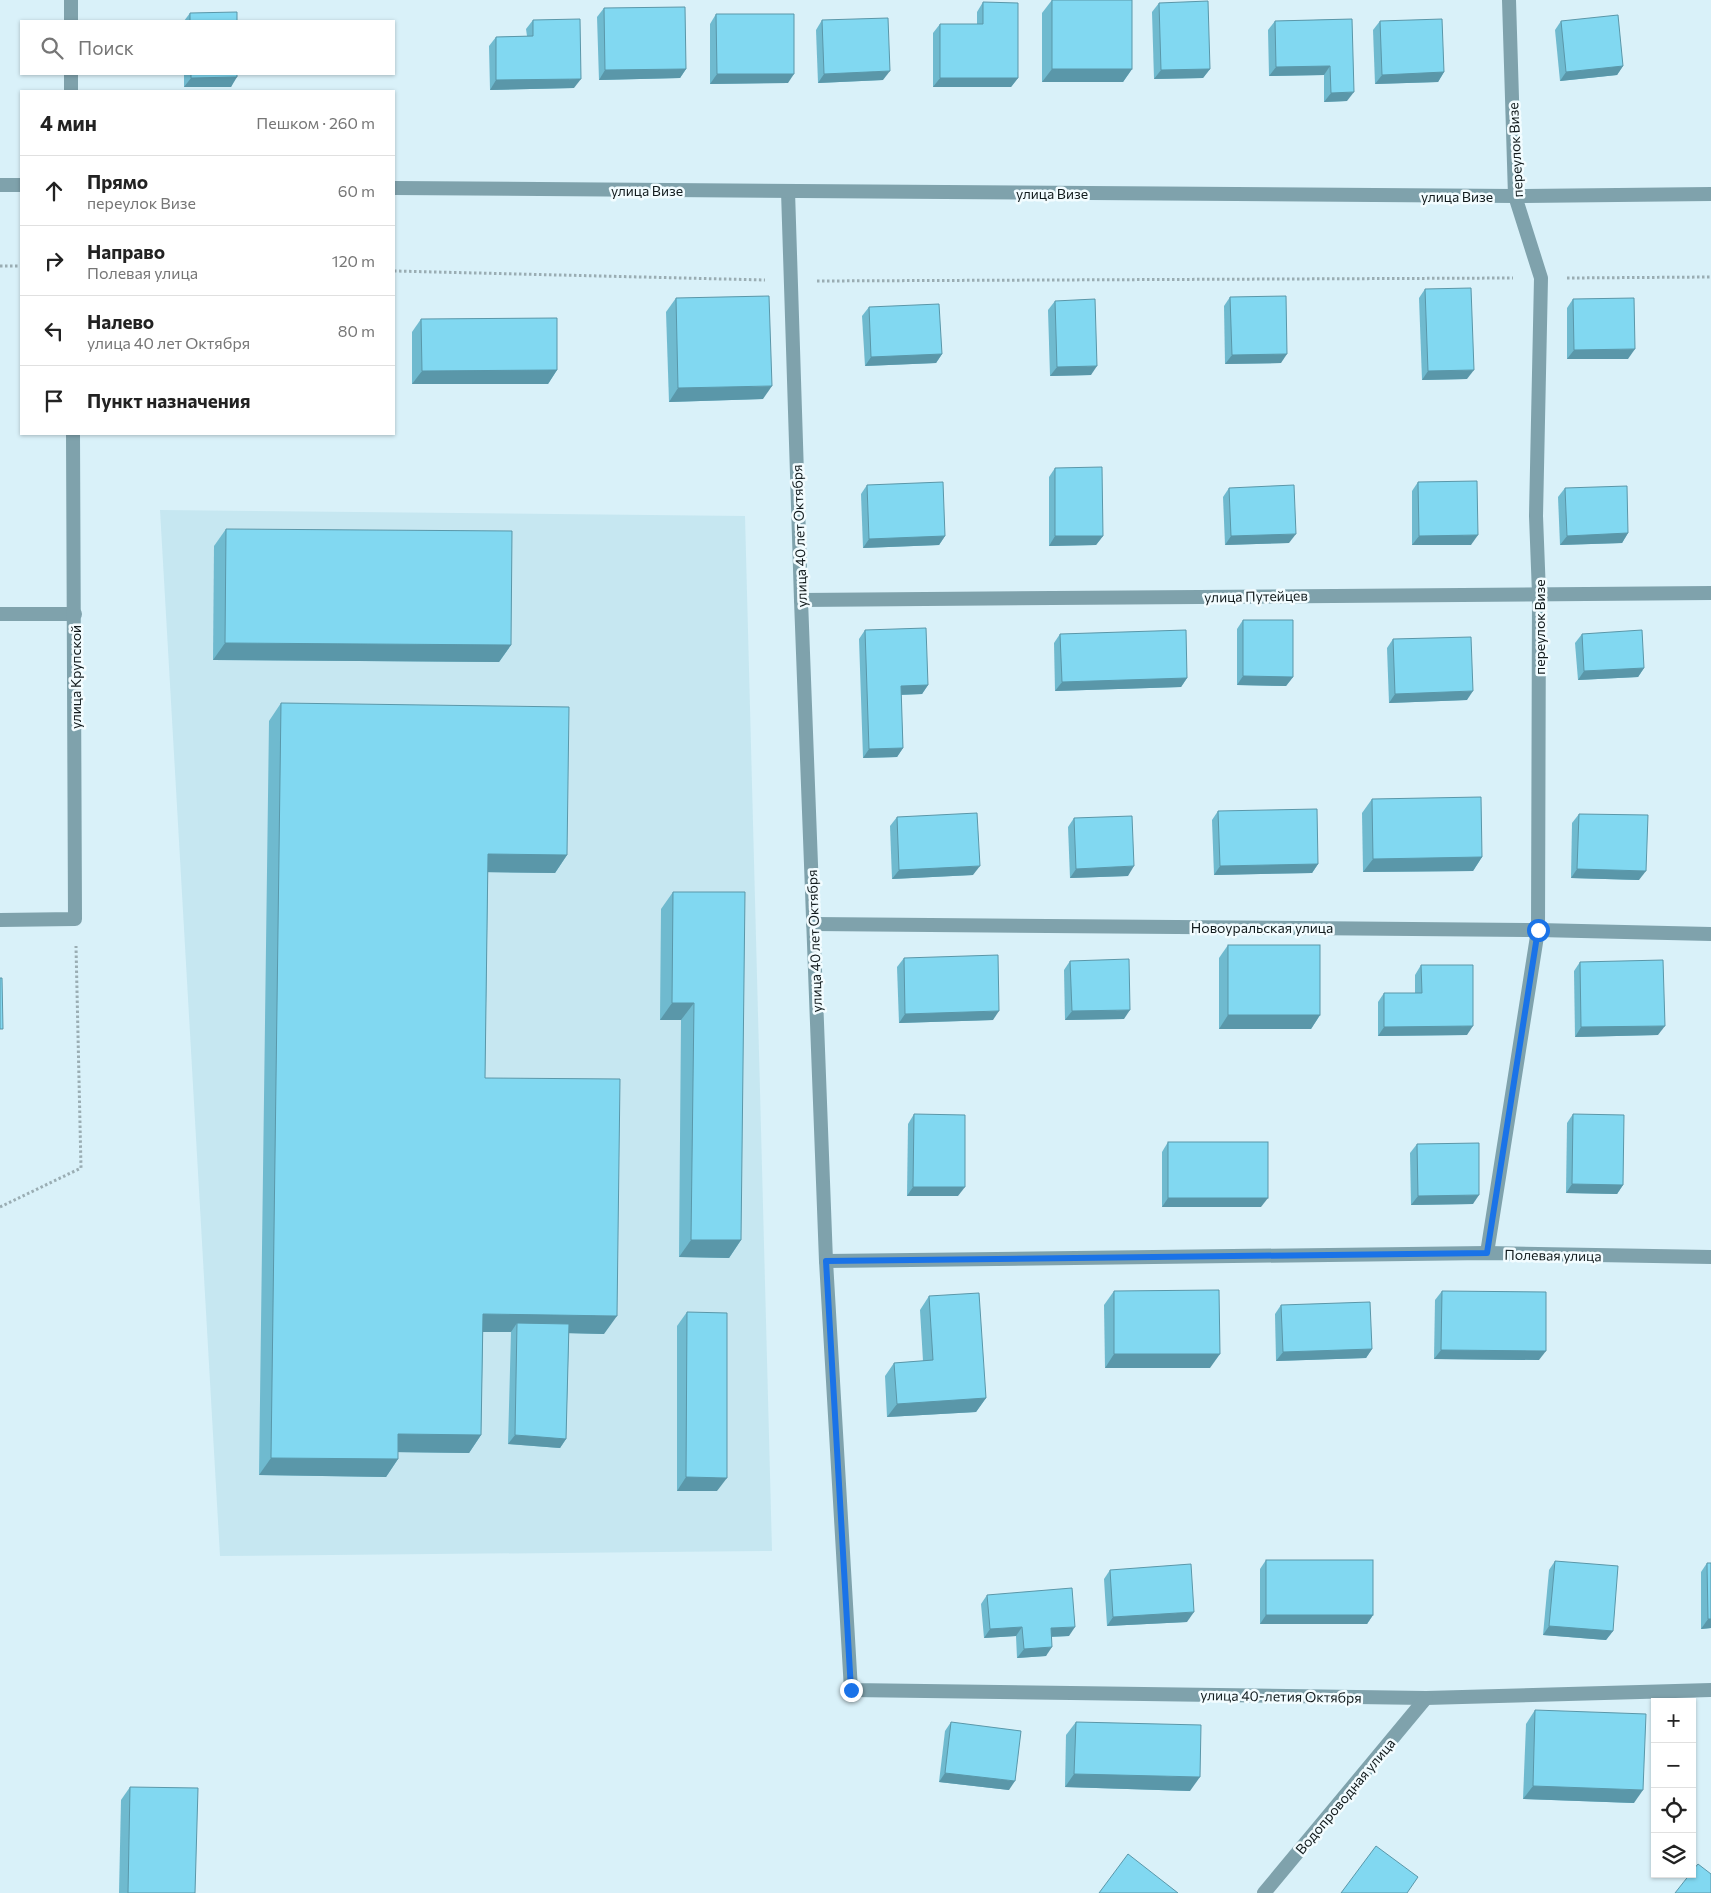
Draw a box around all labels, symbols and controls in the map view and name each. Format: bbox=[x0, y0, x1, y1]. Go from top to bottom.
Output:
search box bbox=[20, 20, 395, 75]
icon: search bbox=[38, 34, 66, 62]
text: Поиск bbox=[78, 36, 134, 59]
street label: переулок Визе bbox=[1504, 102, 1526, 198]
text: 4 мин bbox=[40, 110, 97, 135]
text: Пешком · 260 m bbox=[256, 113, 375, 132]
text: Прямо bbox=[87, 170, 148, 193]
icon: ahead bbox=[40, 177, 68, 205]
text: 60 m bbox=[338, 181, 375, 200]
street label: улица Визе bbox=[611, 182, 683, 199]
street label: улица Визе bbox=[1016, 185, 1088, 202]
street label: улица Визе bbox=[1421, 188, 1493, 205]
text: переулок Визе bbox=[87, 193, 196, 212]
text: Направо bbox=[87, 240, 165, 263]
icon: right bbox=[40, 247, 68, 275]
text: 120 m bbox=[332, 251, 375, 270]
text: Полевая улица bbox=[87, 263, 198, 282]
text: Налево bbox=[87, 310, 154, 333]
icon: left bbox=[40, 317, 68, 345]
text: 80 m bbox=[338, 321, 375, 340]
text: улица 40 лет Октября bbox=[87, 333, 250, 352]
icon: arrive bbox=[40, 387, 68, 415]
text: Пункт назначения bbox=[87, 389, 250, 412]
street label: улица 40 лет Октября bbox=[788, 464, 810, 608]
street label: переулок Визе bbox=[1531, 579, 1548, 675]
street label: улица Путейцев bbox=[1204, 587, 1308, 605]
street label: улица Крупской bbox=[67, 625, 84, 729]
street label: улица 40 лет Октября bbox=[803, 869, 825, 1013]
street label: Новоуральская улица bbox=[1191, 919, 1333, 936]
route start bbox=[1527, 919, 1550, 942]
street label: Полевая улица bbox=[1504, 1246, 1602, 1264]
route end bbox=[840, 1679, 863, 1702]
street label: улица 40-летия Октября bbox=[1200, 1686, 1362, 1706]
map controls bbox=[1651, 1698, 1696, 1878]
button: + bbox=[1651, 1698, 1696, 1743]
street label: Водопроводная улица bbox=[1292, 1735, 1398, 1857]
button: − bbox=[1651, 1743, 1696, 1788]
button: locate bbox=[1651, 1788, 1696, 1833]
button: layers bbox=[1651, 1833, 1696, 1878]

